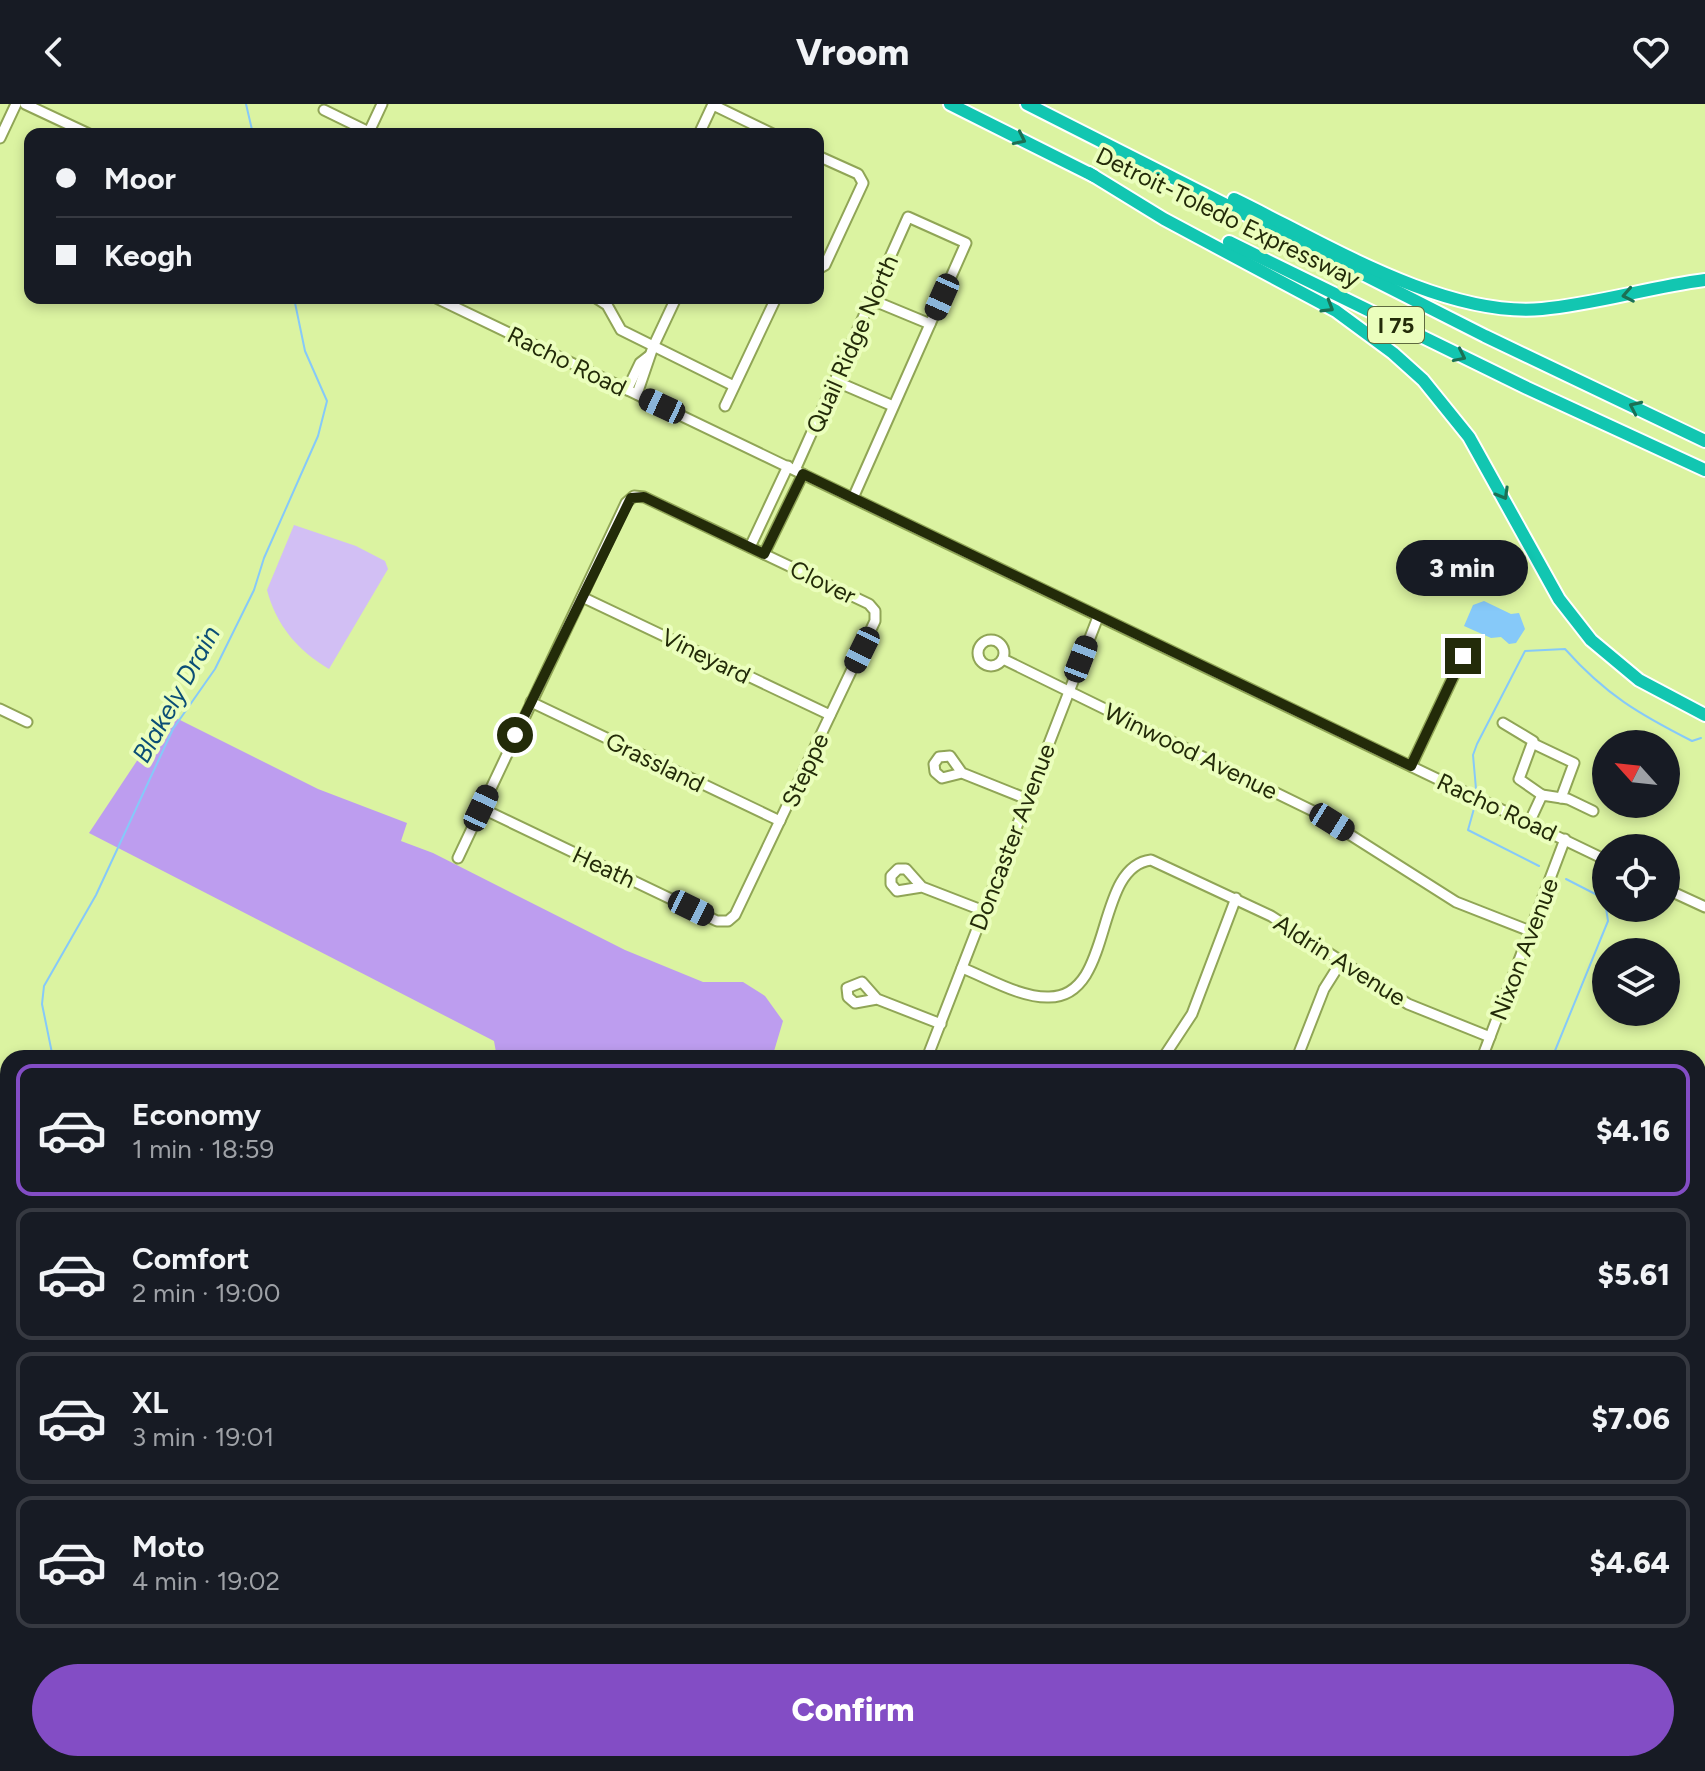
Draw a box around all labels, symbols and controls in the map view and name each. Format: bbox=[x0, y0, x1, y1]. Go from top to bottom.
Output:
icon: back bbox=[32, 30, 76, 74]
icon: heart bbox=[1629, 30, 1673, 74]
text: Vroom bbox=[796, 31, 909, 74]
one-way arrow bbox=[1011, 129, 1026, 144]
street label: Detroit-Toledo Expressway bbox=[1091, 140, 1365, 294]
text: Moor bbox=[104, 160, 176, 197]
text: Keogh bbox=[104, 237, 192, 274]
street label: Quail Ridge North bbox=[800, 250, 904, 438]
car bbox=[921, 270, 963, 324]
one-way arrow bbox=[1622, 285, 1635, 302]
one-way arrow bbox=[1319, 297, 1334, 313]
road number: I 75 bbox=[1368, 307, 1424, 343]
street label: Racho Road bbox=[503, 320, 631, 402]
one-way arrow bbox=[1452, 346, 1467, 362]
car bbox=[635, 385, 689, 427]
one-way arrow bbox=[1628, 401, 1643, 417]
one-way arrow bbox=[1493, 485, 1509, 500]
callout: 3 min bbox=[1397, 540, 1529, 596]
text: 3 min bbox=[1429, 552, 1495, 584]
street label: Clover bbox=[785, 554, 861, 610]
water label: Blakely Drain bbox=[125, 620, 227, 768]
street label: Vineyard bbox=[657, 622, 755, 690]
car bbox=[841, 623, 883, 677]
car bbox=[1061, 632, 1101, 686]
route end bbox=[1445, 638, 1481, 674]
street label: Winwood Avenue bbox=[1100, 696, 1282, 806]
route start bbox=[497, 717, 533, 753]
street label: Grassland bbox=[601, 726, 709, 798]
street label: Steppe bbox=[775, 728, 835, 812]
north arrow bbox=[1592, 730, 1680, 818]
map controls bbox=[1592, 730, 1680, 1026]
street label: Doncaster Avenue bbox=[963, 740, 1061, 934]
street label: Racho Road bbox=[1433, 767, 1561, 847]
car bbox=[460, 781, 502, 835]
car bbox=[1305, 799, 1359, 845]
button: locate bbox=[1592, 834, 1680, 922]
street label: Heath bbox=[568, 840, 640, 894]
street label: Nixon Avenue bbox=[1484, 874, 1564, 1024]
car bbox=[664, 887, 718, 929]
street label: Aldrin Avenue bbox=[1269, 908, 1411, 1012]
button: layers bbox=[1592, 938, 1680, 1026]
icon: car bbox=[36, 1094, 108, 1166]
text: Economy bbox=[132, 1096, 261, 1133]
text: $4.16 bbox=[1596, 1112, 1670, 1149]
text: 1 min · 18:59 bbox=[132, 1133, 274, 1165]
icon: car bbox=[36, 1238, 108, 1310]
text: Comfort bbox=[132, 1240, 250, 1277]
text: $5.61 bbox=[1598, 1256, 1670, 1293]
text: 2 min · 19:00 bbox=[132, 1277, 280, 1309]
icon: car bbox=[36, 1382, 108, 1454]
text: XL bbox=[132, 1384, 168, 1421]
text: $7.06 bbox=[1591, 1400, 1670, 1437]
text: 3 min · 19:01 bbox=[132, 1421, 274, 1453]
icon: car bbox=[36, 1526, 108, 1598]
text: Moto bbox=[132, 1528, 204, 1565]
text: $4.64 bbox=[1590, 1544, 1670, 1581]
text: 4 min · 19:02 bbox=[132, 1565, 280, 1597]
button: Confirm bbox=[32, 1664, 1674, 1756]

